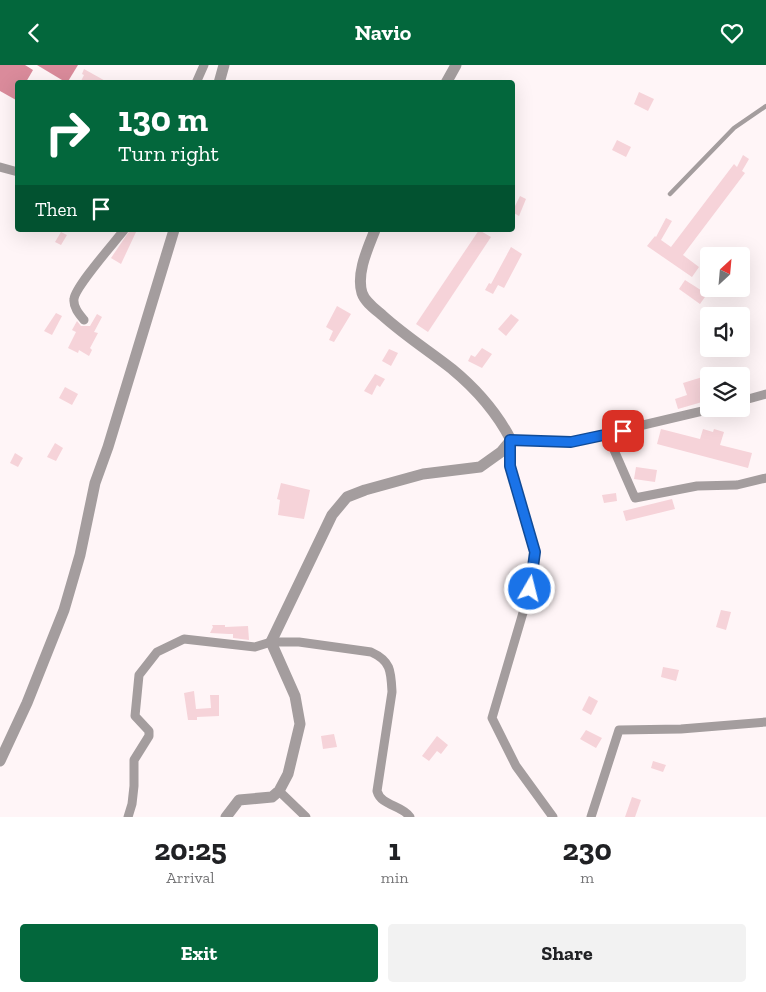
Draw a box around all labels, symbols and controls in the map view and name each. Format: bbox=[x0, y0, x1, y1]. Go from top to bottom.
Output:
icon: back bbox=[20, 19, 48, 47]
text: Navio bbox=[355, 19, 411, 46]
icon: heart bbox=[718, 19, 746, 47]
text: 130 m bbox=[118, 98, 208, 140]
icon: right bbox=[35, 100, 100, 165]
text: Turn right bbox=[118, 140, 219, 167]
icon: arrive bbox=[87, 195, 115, 223]
text: Then bbox=[35, 198, 77, 221]
north arrow bbox=[700, 247, 750, 297]
map controls bbox=[700, 247, 750, 417]
button: sound bbox=[700, 307, 750, 357]
button: layers bbox=[700, 367, 750, 417]
pin bbox=[602, 410, 644, 452]
icon: arrive bbox=[609, 417, 637, 445]
position arrow bbox=[503, 562, 555, 614]
text: 20:25 bbox=[154, 832, 227, 868]
text: 1 bbox=[389, 832, 401, 868]
text: 230 bbox=[562, 832, 612, 868]
text: Arrival bbox=[166, 868, 215, 887]
text: min bbox=[381, 868, 408, 887]
text: m bbox=[580, 868, 594, 887]
button: Exit bbox=[20, 924, 378, 982]
button: Share bbox=[388, 924, 746, 982]

